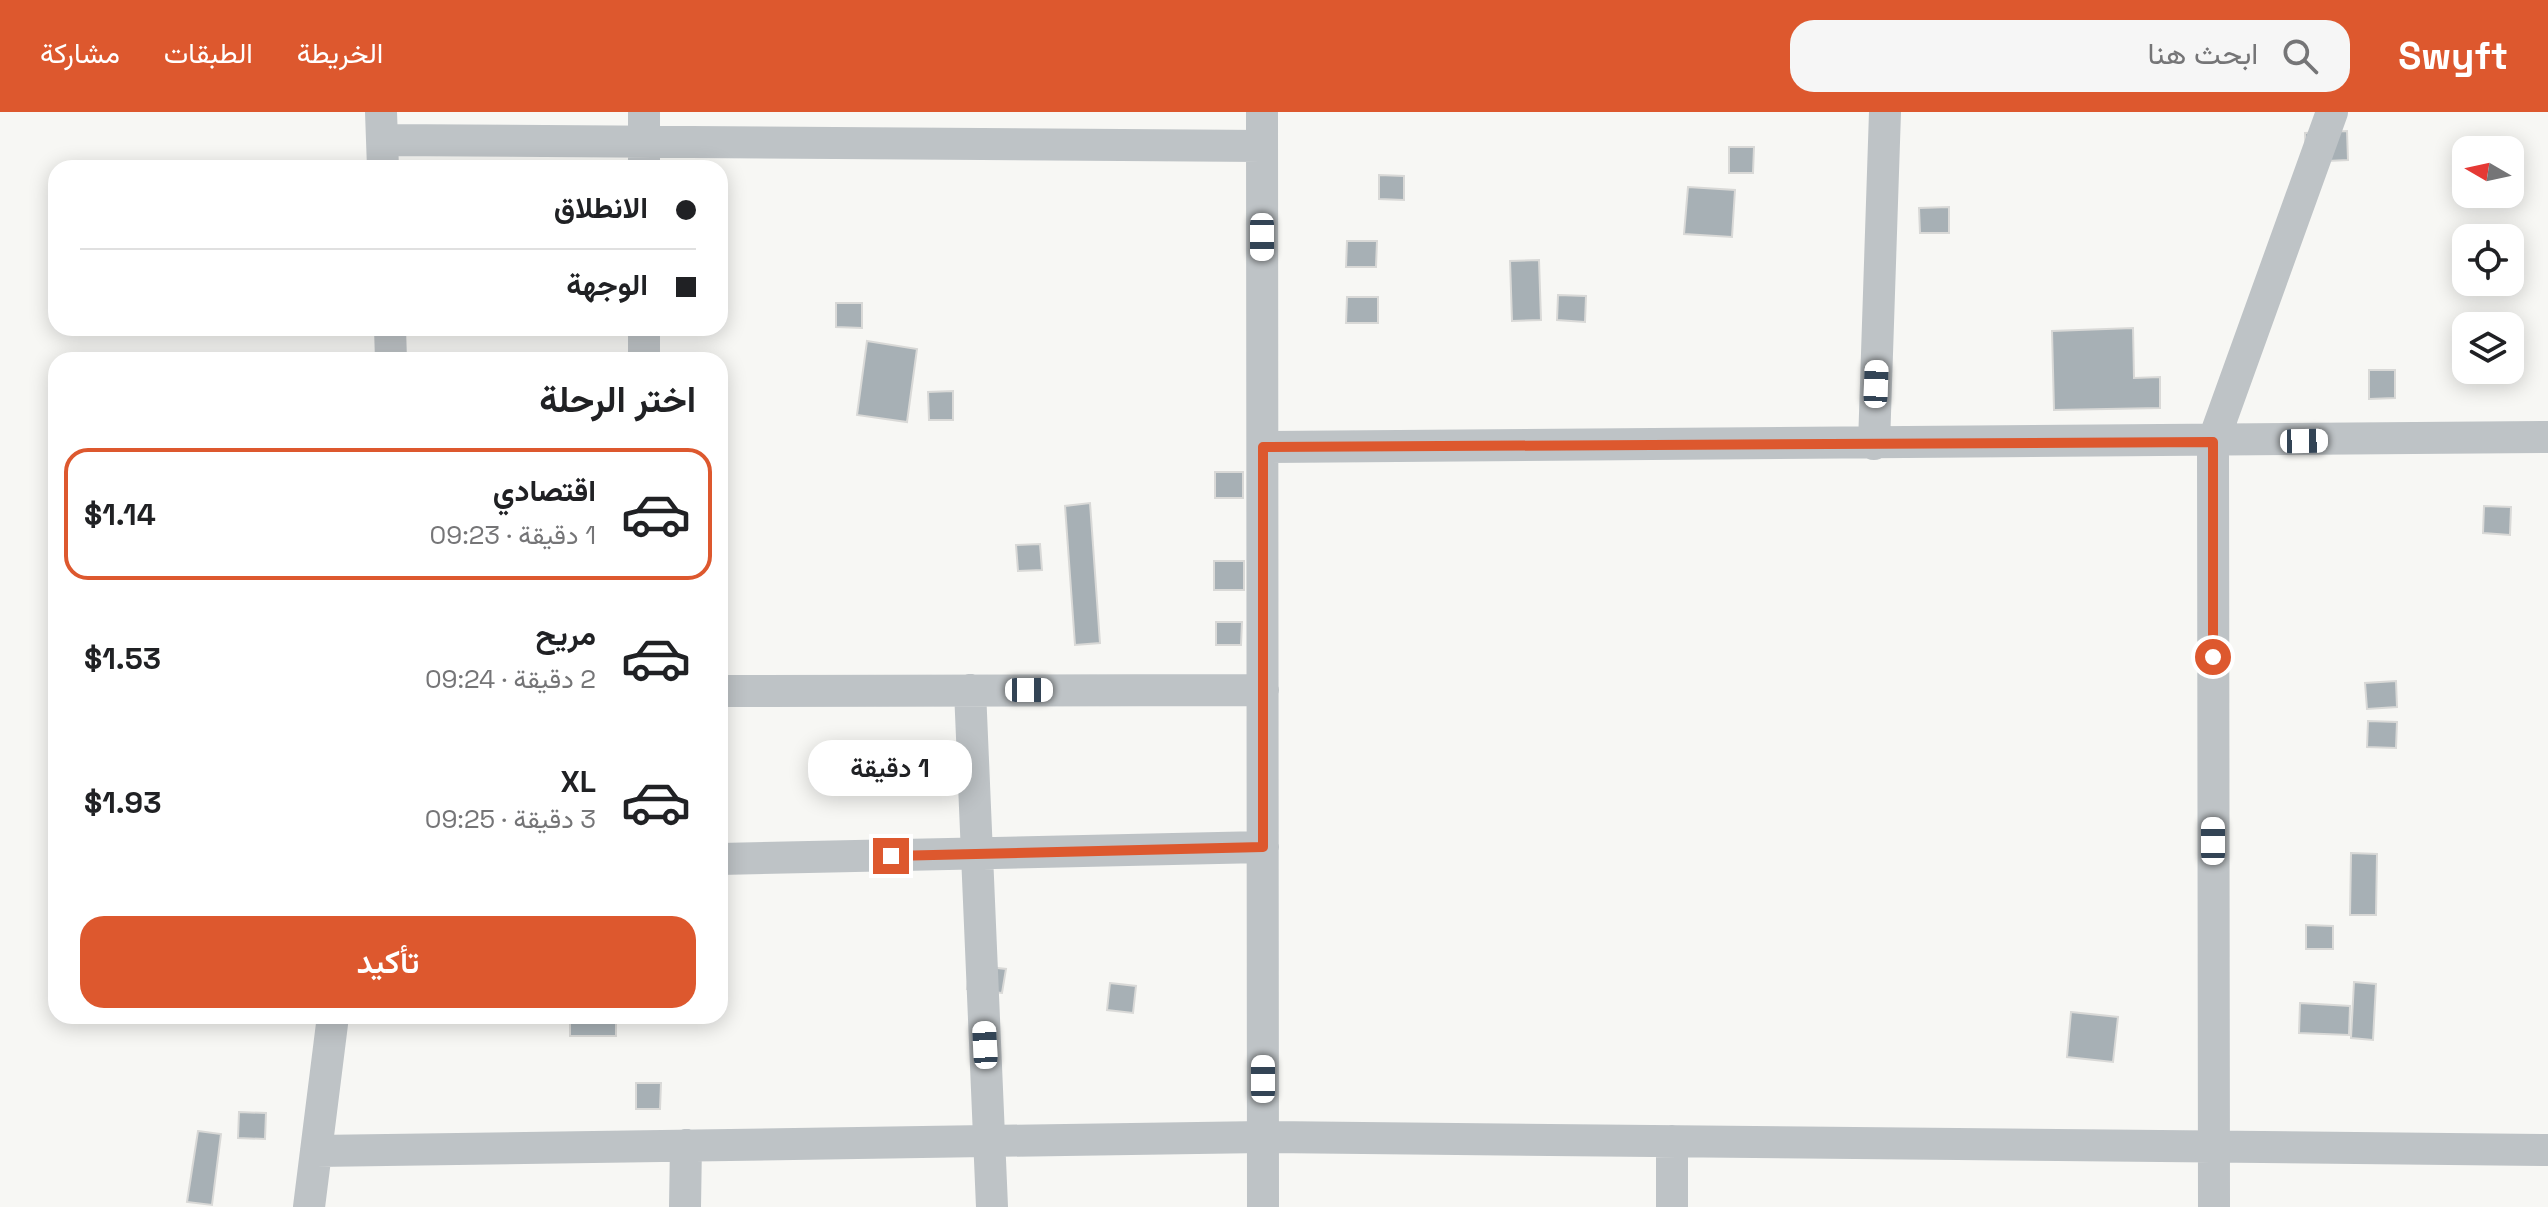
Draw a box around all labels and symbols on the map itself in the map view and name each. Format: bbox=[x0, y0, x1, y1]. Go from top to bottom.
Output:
north arrow bbox=[2452, 136, 2524, 208]
car bbox=[1250, 213, 1274, 261]
car bbox=[1863, 360, 1889, 408]
car bbox=[2280, 429, 2328, 453]
route start bbox=[2195, 639, 2231, 675]
car bbox=[1005, 678, 1053, 702]
callout: 1 دقيقة bbox=[809, 740, 973, 796]
car bbox=[2201, 817, 2225, 865]
route end bbox=[873, 838, 909, 874]
car bbox=[972, 1020, 998, 1070]
car bbox=[1251, 1055, 1275, 1103]

